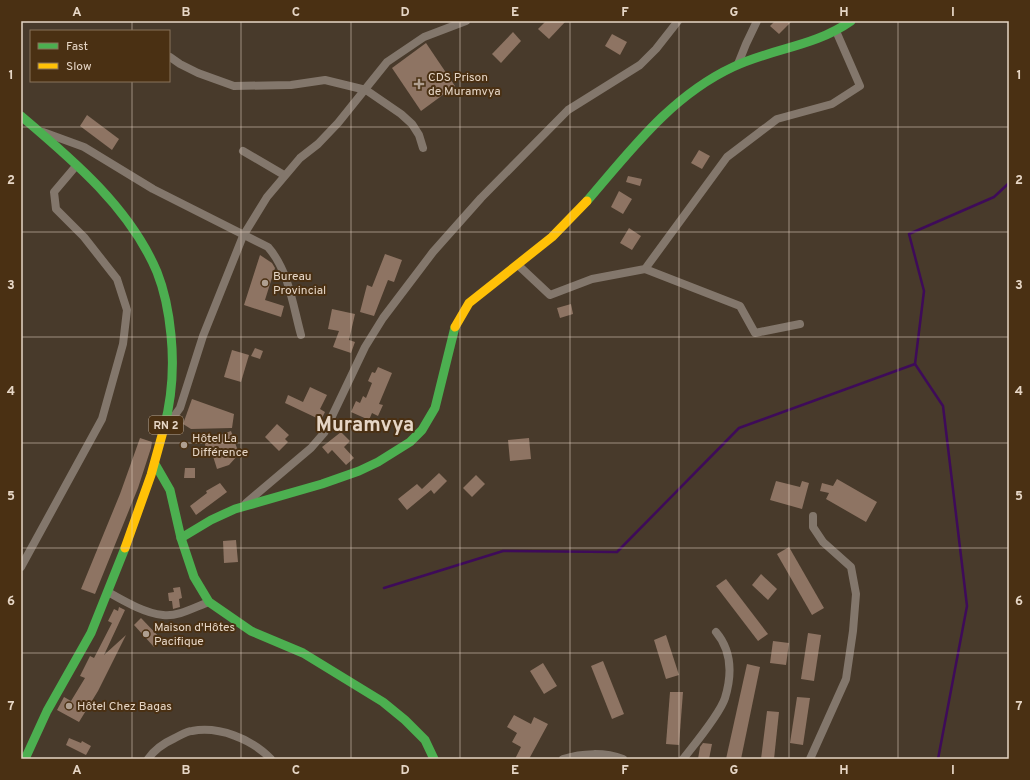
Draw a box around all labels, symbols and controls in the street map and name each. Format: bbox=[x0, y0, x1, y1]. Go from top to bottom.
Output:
text: A bbox=[72, 5, 82, 21]
text: B bbox=[182, 5, 191, 21]
text: C bbox=[292, 5, 300, 21]
text: D bbox=[400, 5, 410, 21]
text: E bbox=[511, 5, 519, 21]
text: F bbox=[621, 5, 629, 21]
text: G bbox=[730, 5, 739, 21]
text: H bbox=[839, 5, 849, 21]
text: I bbox=[951, 5, 955, 21]
legend bbox=[30, 30, 170, 82]
text: Fast bbox=[66, 39, 88, 55]
text: Slow bbox=[66, 59, 92, 75]
text: 1 bbox=[8, 68, 14, 84]
text: 1 bbox=[1016, 68, 1022, 84]
place label: CDS Prison de Muramvya bbox=[428, 70, 500, 100]
marker: CDS Prison de Muramvya bbox=[413, 78, 425, 90]
text: 2 bbox=[7, 173, 15, 189]
text: 2 bbox=[1015, 173, 1023, 189]
place label: Bureau Provincial bbox=[273, 269, 326, 299]
text: 3 bbox=[7, 278, 15, 294]
marker: Bureau Provincial bbox=[260, 278, 270, 288]
text: 3 bbox=[1015, 278, 1023, 294]
text: 4 bbox=[7, 384, 15, 400]
text: 4 bbox=[1015, 384, 1023, 400]
district label: Muramvya bbox=[316, 413, 414, 439]
road number: RN 2 bbox=[149, 416, 183, 434]
place label: Hôtel La Différence bbox=[192, 431, 248, 461]
marker: Hôtel La Différence bbox=[179, 440, 189, 450]
text: 5 bbox=[7, 489, 15, 505]
text: 5 bbox=[1015, 489, 1023, 505]
text: 6 bbox=[7, 594, 15, 610]
text: 6 bbox=[1015, 594, 1023, 610]
place label: Maison d'Hôtes Pacifique bbox=[154, 620, 235, 650]
marker: Maison d'Hôtes Pacifique bbox=[141, 629, 151, 639]
text: 7 bbox=[8, 699, 15, 715]
place label: Hôtel Chez Bagas bbox=[77, 699, 172, 715]
text: 7 bbox=[1016, 699, 1023, 715]
marker: Hôtel Chez Bagas bbox=[64, 701, 74, 711]
text: A bbox=[72, 763, 82, 779]
text: B bbox=[182, 763, 191, 779]
text: C bbox=[292, 763, 300, 779]
text: D bbox=[400, 763, 410, 779]
text: E bbox=[511, 763, 519, 779]
text: F bbox=[621, 763, 629, 779]
text: G bbox=[730, 763, 739, 779]
text: H bbox=[839, 763, 849, 779]
text: I bbox=[951, 763, 955, 779]

